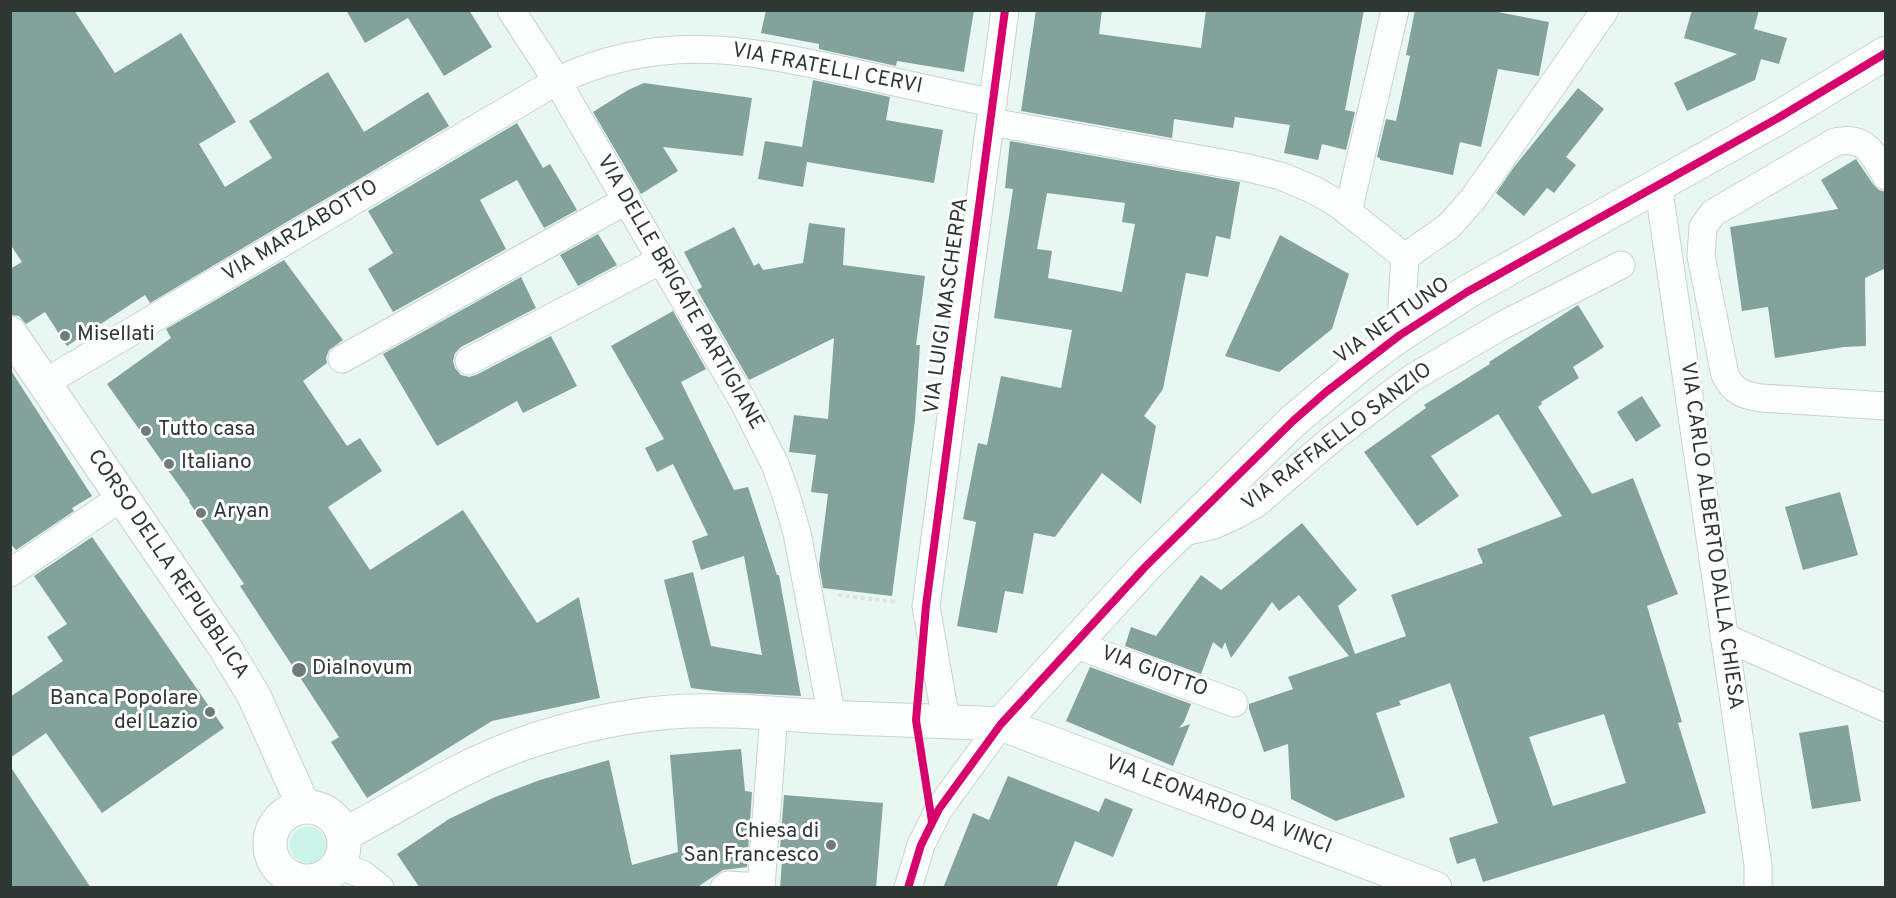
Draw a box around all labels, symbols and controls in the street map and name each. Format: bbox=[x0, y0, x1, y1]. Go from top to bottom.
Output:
street label: VIA FRATELLI CERVI bbox=[730, 39, 924, 101]
street label: VIA DELLE BRIGATE PARTIGIANE bbox=[590, 151, 768, 435]
street label: VIA MARZABOTTO bbox=[219, 176, 383, 288]
street label: VIA LUIGI MASCHERPA bbox=[920, 196, 976, 416]
street label: VIA NETTUNO bbox=[1330, 273, 1456, 371]
place label: Misellati bbox=[77, 323, 155, 349]
marker: Misellati bbox=[58, 329, 72, 343]
street label: VIA RAFFAELLO SANZIO bbox=[1238, 358, 1438, 518]
street label: VIA CARLO ALBERTO DALLA CHIESA bbox=[1673, 361, 1747, 711]
place label: Tutto casa bbox=[158, 418, 255, 444]
marker: Tutto casa bbox=[139, 424, 153, 438]
street label: CORSO DELLA REPUBBLICA bbox=[81, 446, 253, 684]
place label: Italiano bbox=[181, 451, 252, 477]
marker: Italiano bbox=[162, 457, 176, 471]
place label: Aryan bbox=[213, 500, 269, 526]
marker: Aryan bbox=[194, 506, 208, 520]
street label: VIA GIOTTO bbox=[1097, 642, 1211, 704]
place label: Dialnovum bbox=[312, 657, 412, 683]
marker: Dialnovum bbox=[290, 661, 308, 679]
place label: Banca Popolare del Lazio bbox=[50, 687, 198, 737]
marker: Banca Popolare del Lazio bbox=[203, 705, 217, 719]
street label: VIA LEONARDO DA VINCI bbox=[1101, 751, 1335, 861]
place label: Chiesa di San Francesco bbox=[683, 820, 819, 870]
marker: Chiesa di San Francesco bbox=[824, 838, 838, 852]

